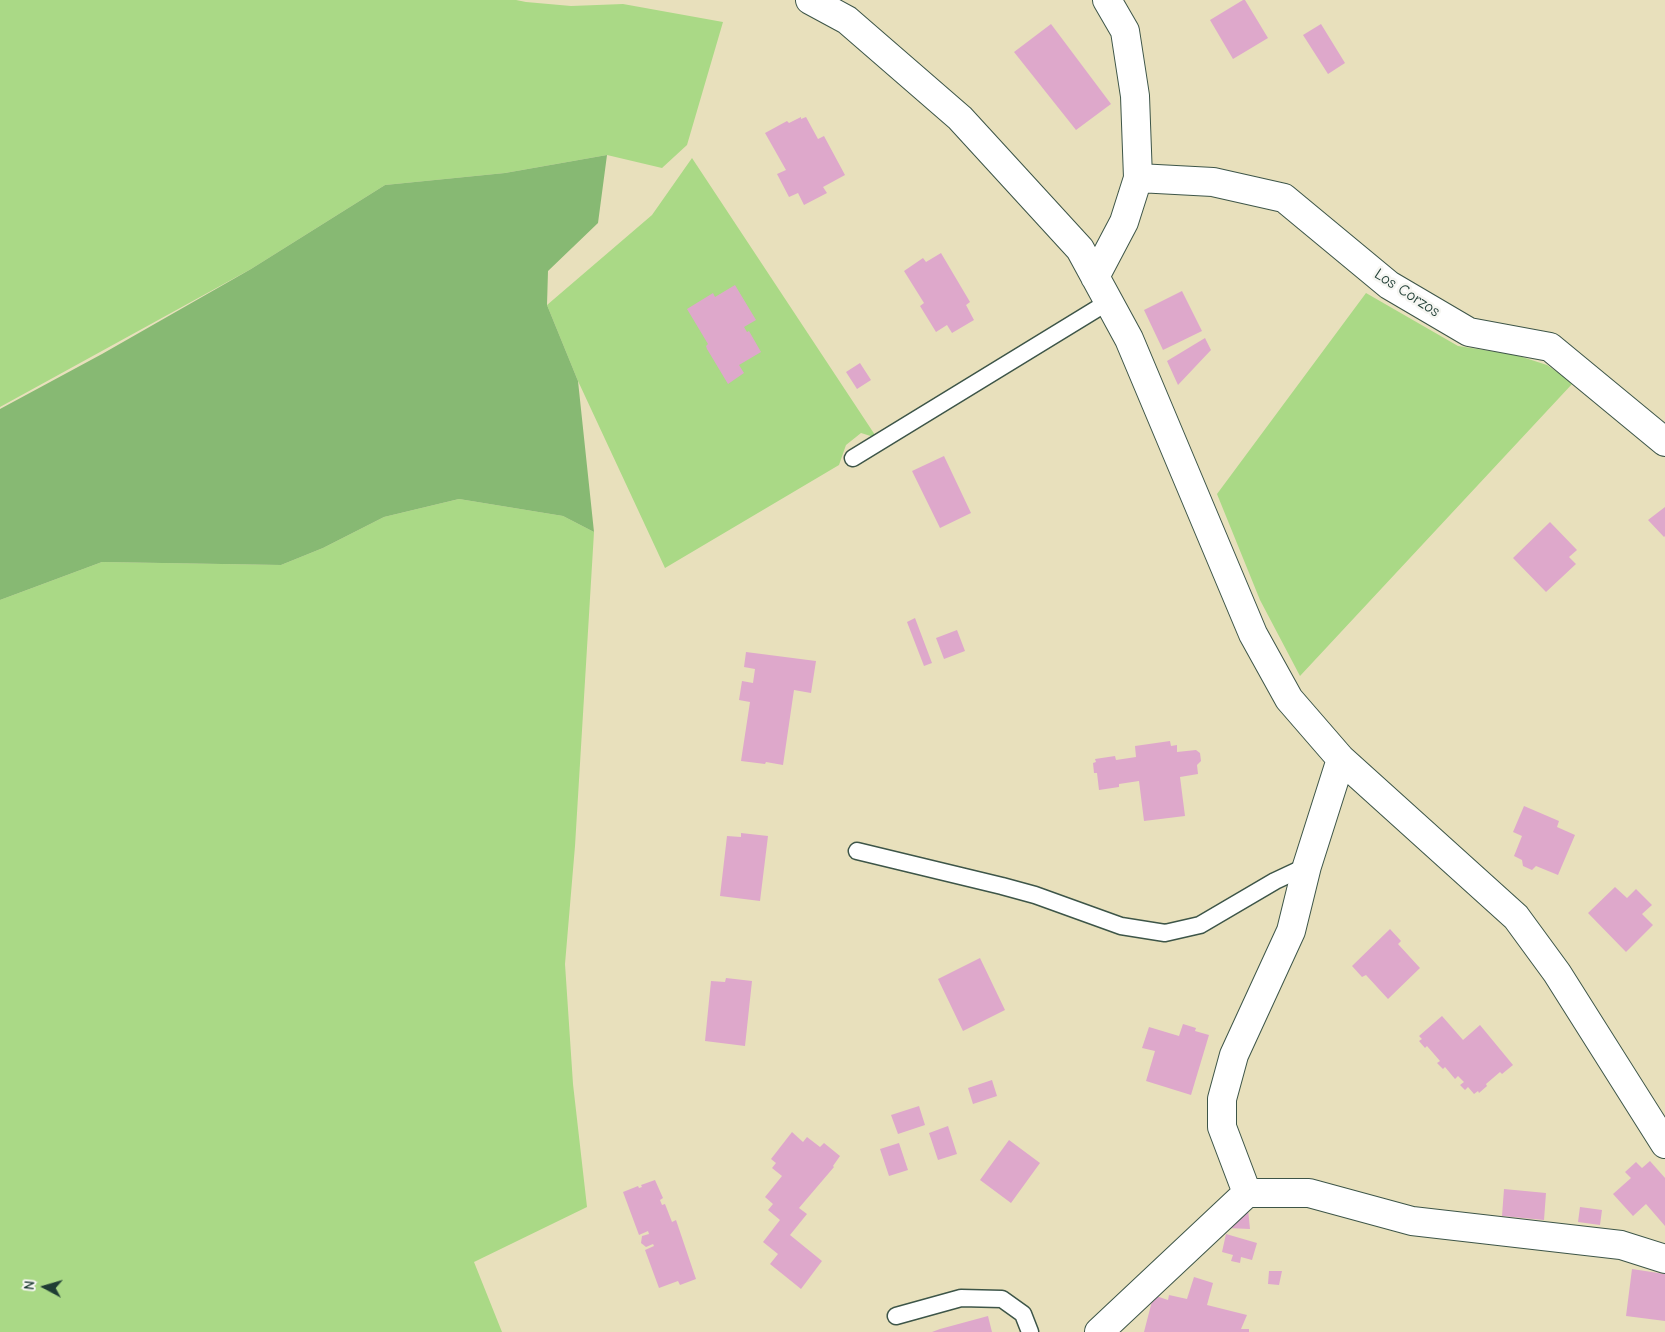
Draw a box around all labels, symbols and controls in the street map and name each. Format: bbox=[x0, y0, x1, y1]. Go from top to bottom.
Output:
street label: Los Corzos bbox=[1371, 265, 1443, 321]
north arrow bbox=[20, 1262, 70, 1312]
text: N bbox=[21, 1280, 39, 1291]

